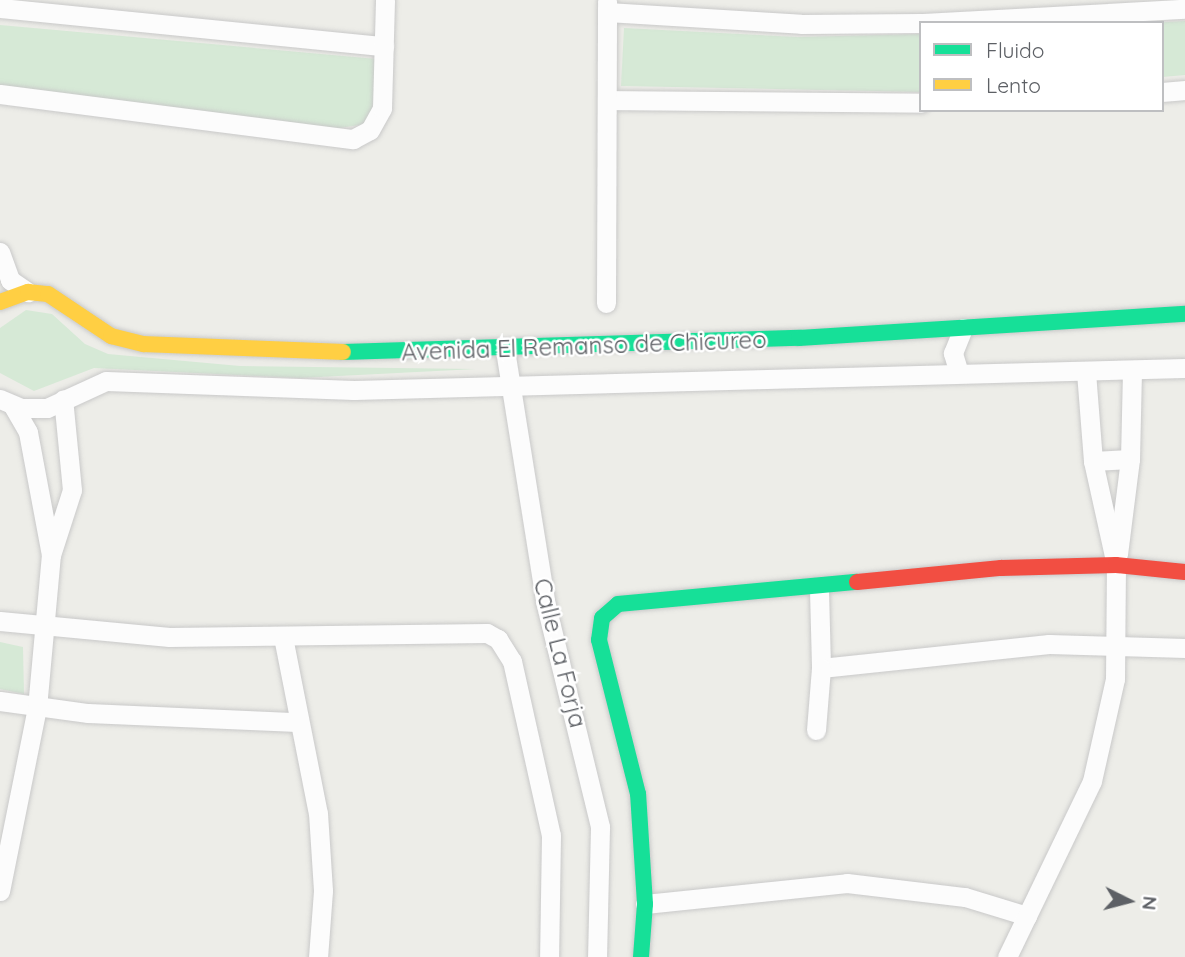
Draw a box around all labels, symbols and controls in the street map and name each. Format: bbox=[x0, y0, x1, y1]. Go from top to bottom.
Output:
legend bbox=[919, 21, 1164, 112]
text: Fluido bbox=[986, 37, 1044, 63]
text: Lento bbox=[986, 72, 1041, 98]
street label: Avenida El Remanso de Chicureo bbox=[401, 325, 767, 367]
street label: Calle La Forja bbox=[528, 575, 592, 731]
north arrow bbox=[1094, 866, 1164, 936]
text: N bbox=[1137, 895, 1163, 911]

